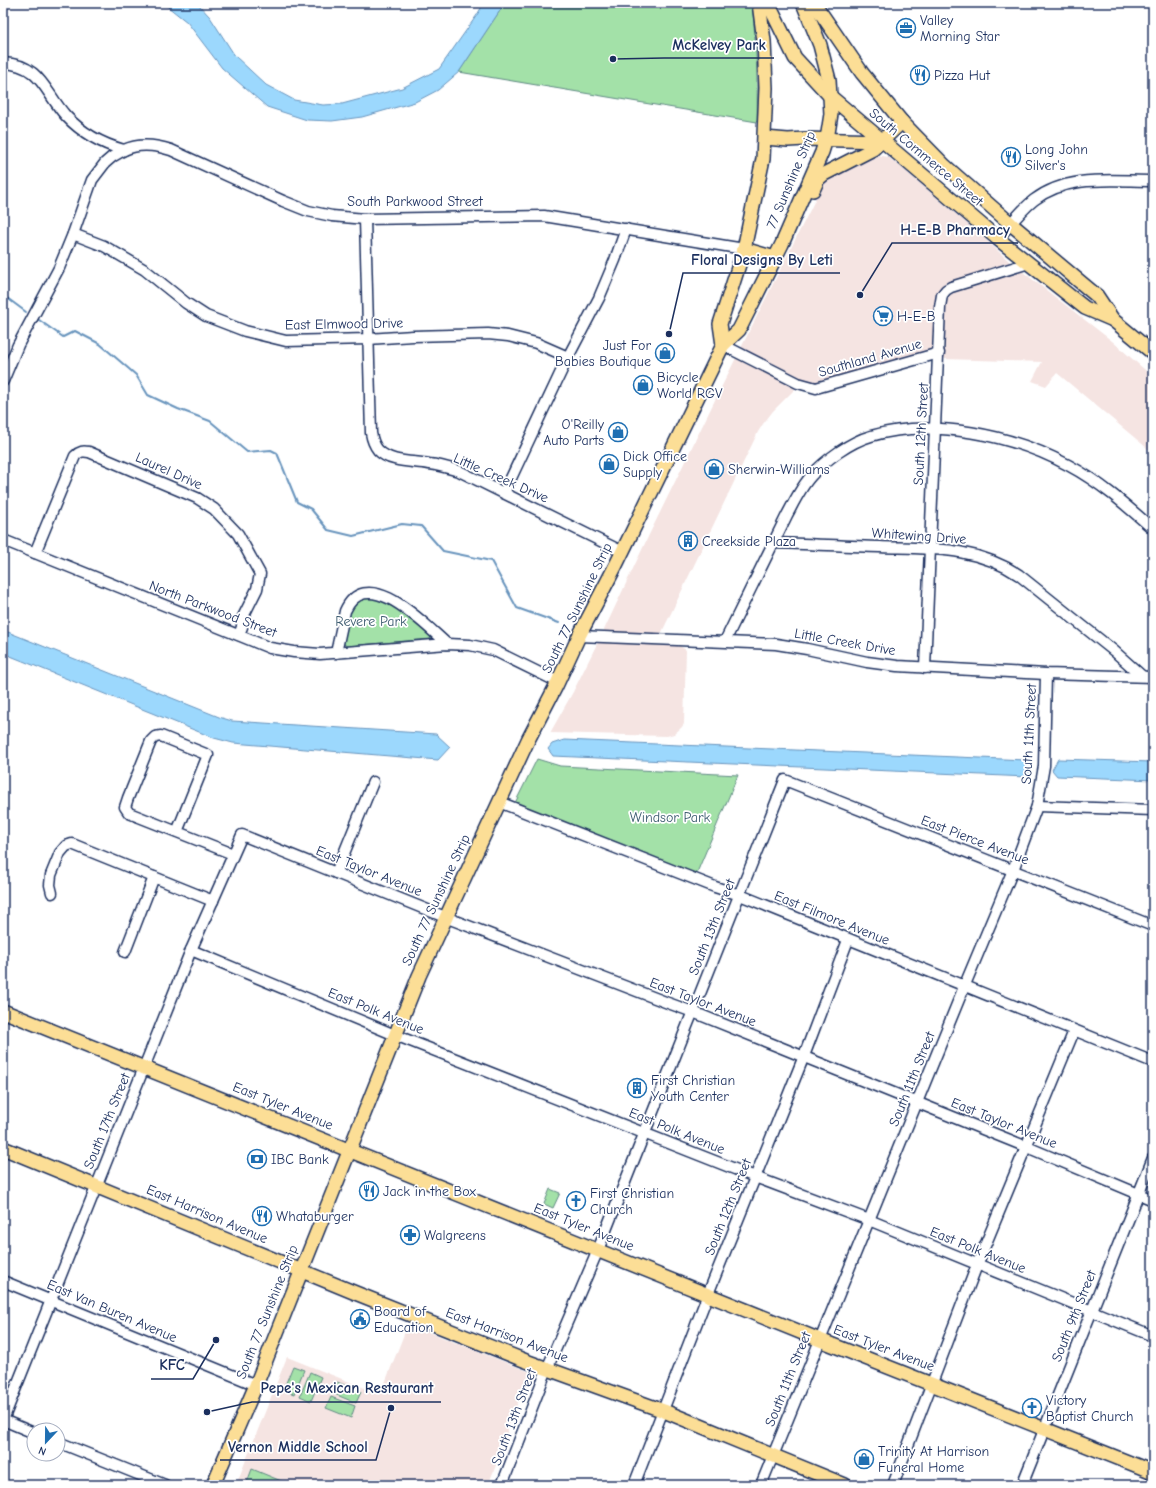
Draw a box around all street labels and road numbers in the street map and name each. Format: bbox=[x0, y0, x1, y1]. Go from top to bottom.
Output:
street label: South Commerce Street bbox=[866, 104, 987, 210]
street label: 77 Sunshine Strip bbox=[763, 129, 819, 231]
street label: South Parkwood Street bbox=[347, 193, 484, 210]
street label: East Elmwood Drive bbox=[285, 314, 403, 334]
street label: Southland Avenue bbox=[816, 335, 924, 381]
street label: South 12th Street bbox=[910, 381, 932, 486]
street label: Laurel Drive bbox=[133, 449, 205, 493]
street label: Little Creek Drive bbox=[451, 449, 551, 507]
street label: Whitewing Drive bbox=[871, 524, 967, 548]
street label: South 77 Sunshine Strip bbox=[538, 540, 616, 676]
street label: North Parkwood Street bbox=[147, 577, 280, 642]
street label: Little Creek Drive bbox=[793, 625, 897, 659]
street label: South 11th Street bbox=[1018, 682, 1040, 785]
street label: East Pierce Avenue bbox=[919, 812, 1031, 868]
street label: South 77 Sunshine Strip bbox=[398, 832, 474, 968]
street label: East Taylor Avenue bbox=[313, 842, 425, 900]
street label: South 13th Street bbox=[685, 875, 739, 978]
street label: East Filmore Avenue bbox=[772, 887, 892, 949]
street label: East Taylor Avenue bbox=[647, 974, 759, 1030]
street label: East Polk Avenue bbox=[326, 984, 426, 1038]
street label: South 11th Street bbox=[885, 1028, 939, 1129]
street label: South 17th Street bbox=[80, 1070, 134, 1171]
street label: East Tyler Avenue bbox=[230, 1078, 336, 1134]
street label: East Taylor Avenue bbox=[948, 1094, 1060, 1152]
street label: East Polk Avenue bbox=[627, 1104, 727, 1158]
street label: South 12th Street bbox=[701, 1155, 755, 1258]
street label: East Harrison Avenue bbox=[144, 1181, 270, 1247]
street label: East Tyler Avenue bbox=[531, 1199, 637, 1255]
street label: East Polk Avenue bbox=[928, 1223, 1028, 1277]
street label: South 77 Sunshine Strip bbox=[232, 1243, 302, 1381]
street label: South 9th Street bbox=[1048, 1267, 1100, 1364]
street label: East Van Buren Avenue bbox=[44, 1276, 180, 1346]
street label: East Harrison Avenue bbox=[443, 1304, 571, 1366]
street label: East Tyler Avenue bbox=[831, 1321, 937, 1375]
street label: South 11th Street bbox=[761, 1328, 815, 1429]
street label: South 13th Street bbox=[488, 1365, 541, 1468]

